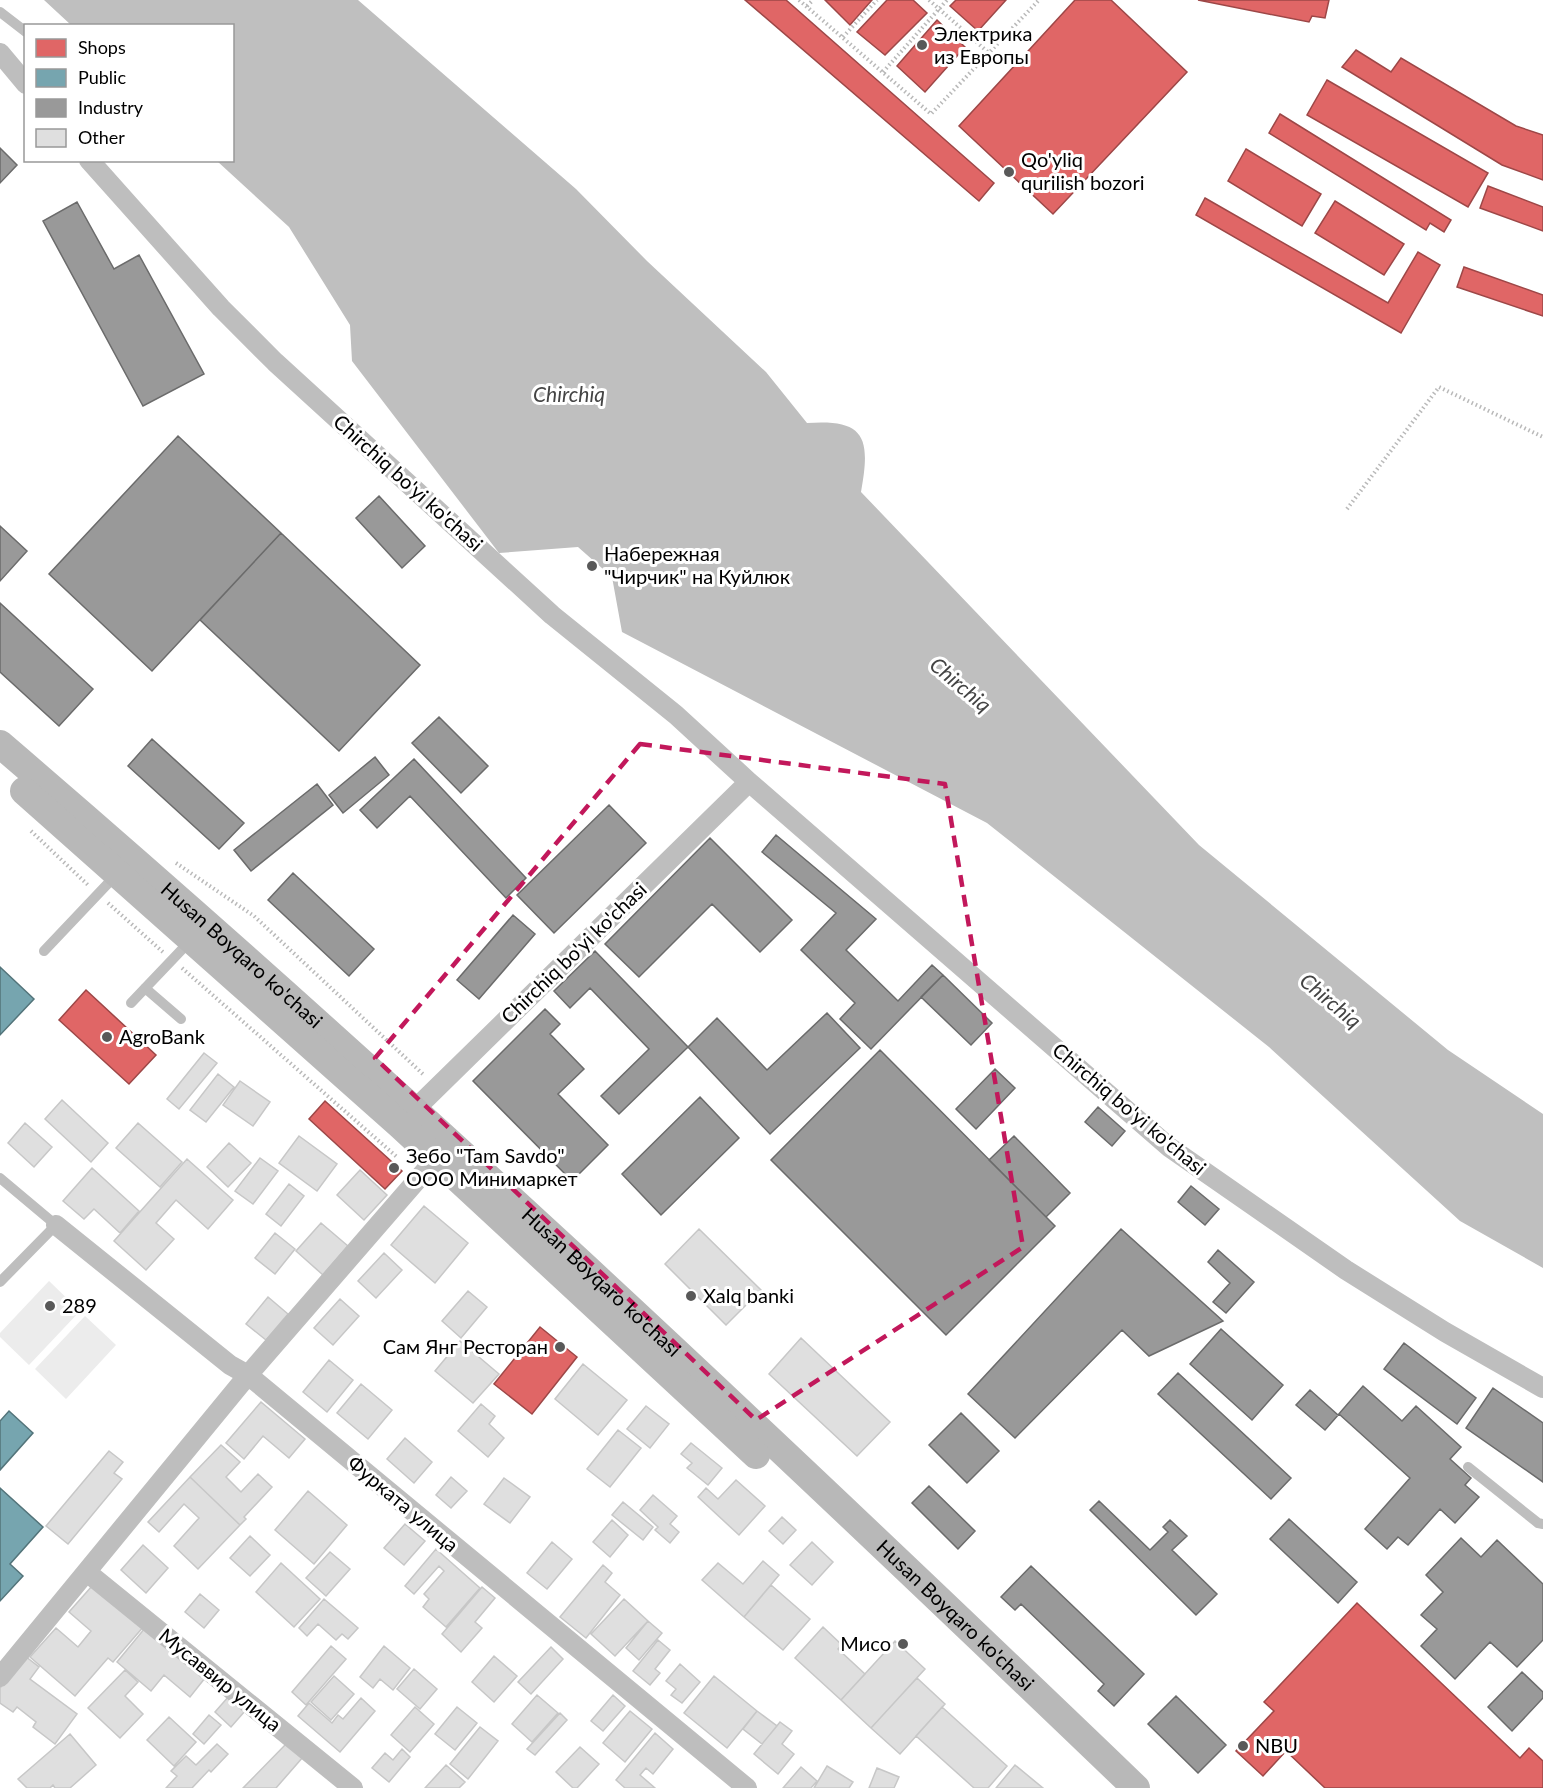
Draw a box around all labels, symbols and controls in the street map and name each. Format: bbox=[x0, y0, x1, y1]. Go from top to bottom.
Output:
place label: Электрика из Европы bbox=[934, 21, 1032, 68]
legend bbox=[24, 24, 234, 162]
text: Shops bbox=[78, 36, 126, 58]
marker: Электрика из Европы bbox=[915, 38, 929, 52]
text: Public bbox=[78, 66, 126, 88]
text: Industry bbox=[78, 96, 144, 118]
text: Other bbox=[78, 126, 125, 148]
place label: Qo'yliq qurilish bozori bbox=[1021, 147, 1145, 194]
marker: Qo'yliq qurilish bozori bbox=[1002, 165, 1016, 179]
water label: Chirchiq bbox=[533, 381, 605, 406]
street label: Chirchiq bo'yi ko'chasi bbox=[329, 409, 488, 556]
place label: Набережная "Чирчик" на Куйлюк bbox=[604, 541, 791, 588]
marker: Набережная "Чирчик" на Куйлюк bbox=[585, 559, 599, 573]
water label: Chirchiq bbox=[925, 651, 997, 717]
street label: Husan Boyqaro ko'chasi bbox=[157, 877, 328, 1033]
street label: Chirchiq bo'yi ko'chasi bbox=[496, 877, 651, 1028]
water label: Chirchiq bbox=[1295, 967, 1367, 1033]
place label: AgroBank bbox=[119, 1024, 206, 1048]
marker: AgroBank bbox=[100, 1030, 114, 1044]
street label: Chirchiq bo'yi ko'chasi bbox=[1048, 1037, 1211, 1179]
place label: Зебо "Tam Savdo" ООО Минимаркет bbox=[406, 1143, 578, 1190]
marker: Зебо "Tam Savdo" ООО Минимаркет bbox=[387, 1161, 401, 1175]
street label: Husan Boyqaro ko'chasi bbox=[518, 1202, 686, 1361]
place label: Xalq banki bbox=[703, 1283, 794, 1307]
marker: Xalq banki bbox=[684, 1289, 698, 1303]
place label: 289 bbox=[62, 1293, 97, 1317]
marker: 289 bbox=[43, 1299, 57, 1313]
place label: Сам Янг Ресторан bbox=[383, 1334, 548, 1358]
marker: Сам Янг Ресторан bbox=[553, 1340, 567, 1354]
street label: Фурката улица bbox=[343, 1450, 464, 1556]
street label: Husan Boyqaro ko'chasi bbox=[872, 1534, 1039, 1695]
street label: Мусаввир улица bbox=[155, 1623, 287, 1736]
place label: Мисо bbox=[840, 1631, 891, 1655]
marker: Мисо bbox=[896, 1637, 910, 1651]
place label: NBU bbox=[1255, 1733, 1298, 1757]
marker: NBU bbox=[1236, 1739, 1250, 1753]

